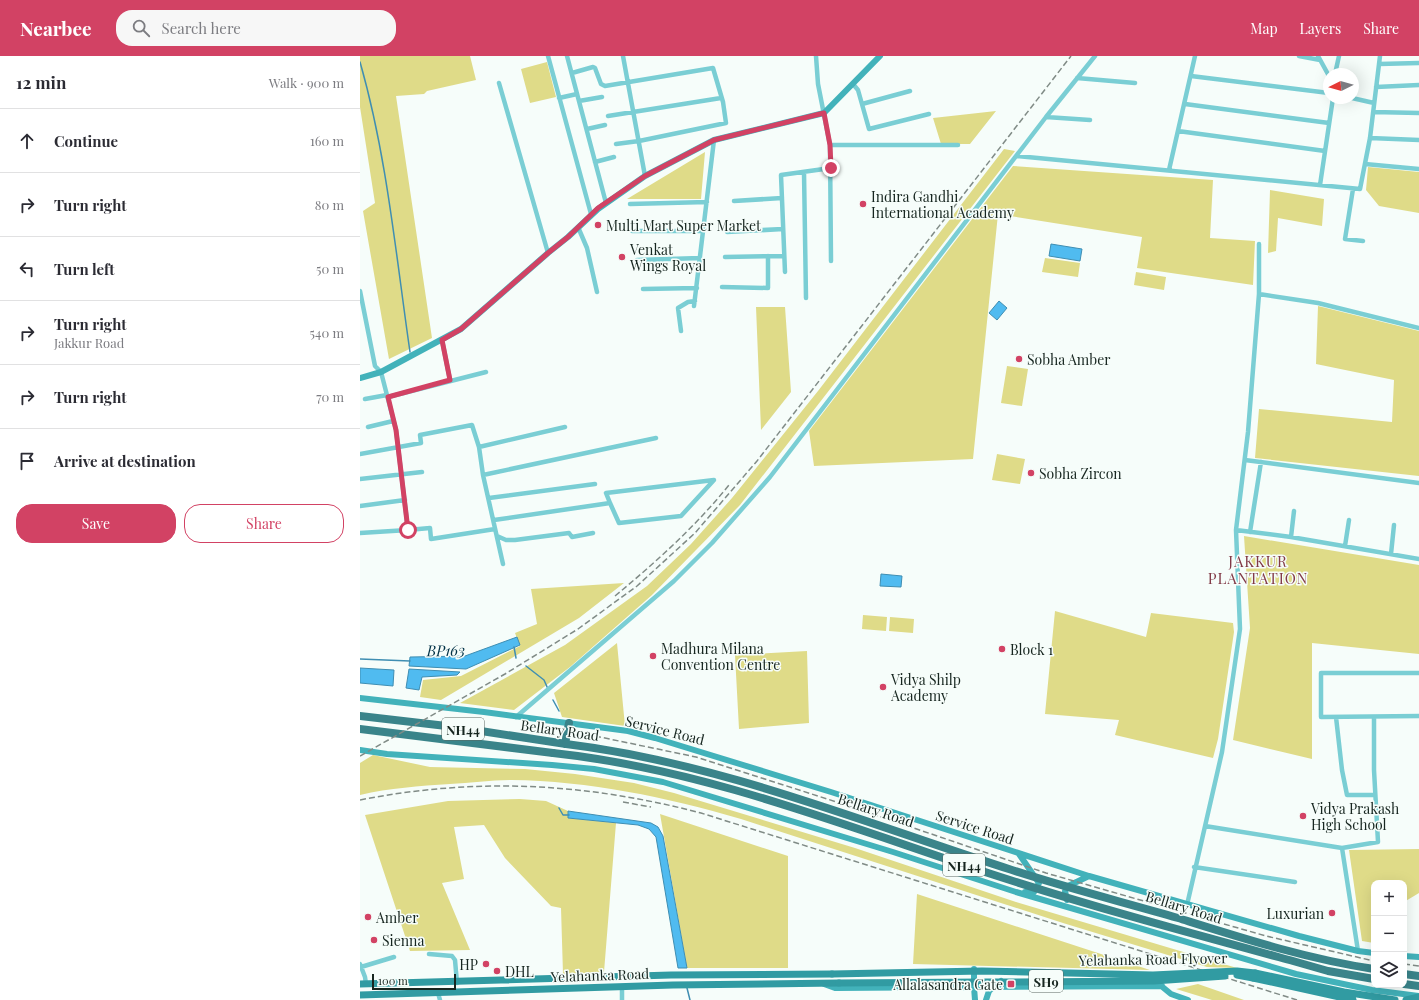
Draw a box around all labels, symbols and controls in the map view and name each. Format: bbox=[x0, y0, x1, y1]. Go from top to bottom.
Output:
search box bbox=[116, 10, 396, 46]
text: Nearbee bbox=[20, 15, 92, 41]
icon: search bbox=[130, 17, 152, 39]
text: Search here bbox=[162, 18, 241, 38]
text: Map bbox=[1250, 19, 1278, 38]
text: Layers bbox=[1300, 19, 1341, 38]
text: Share bbox=[1363, 19, 1399, 38]
north arrow bbox=[1323, 68, 1359, 104]
text: 12 min bbox=[16, 71, 66, 93]
text: Walk · 900 m bbox=[269, 74, 344, 91]
icon: ahead bbox=[16, 130, 38, 152]
text: Continue bbox=[54, 131, 118, 151]
text: 160 m bbox=[310, 132, 344, 149]
route end bbox=[822, 159, 840, 177]
place label: Indira Gandhi International Academy bbox=[871, 187, 1014, 222]
icon: right bbox=[16, 194, 38, 216]
text: Turn right bbox=[54, 195, 127, 215]
text: 80 m bbox=[315, 196, 344, 213]
marker: Indira Gandhi International Academy bbox=[858, 199, 868, 209]
place label: Multi Mart Super Market bbox=[606, 216, 762, 235]
marker: Multi Mart Super Market bbox=[593, 220, 603, 230]
place label: Venkat Wings Royal bbox=[629, 240, 706, 275]
marker: Venkat Wings Royal bbox=[617, 252, 627, 262]
icon: left bbox=[16, 258, 38, 280]
text: Turn left bbox=[54, 259, 115, 279]
text: 50 m bbox=[316, 260, 344, 277]
text: Turn right bbox=[54, 314, 127, 334]
icon: right bbox=[16, 322, 38, 344]
text: 540 m bbox=[310, 324, 344, 341]
text: Jakkur Road bbox=[54, 334, 124, 351]
place label: Sobha Amber bbox=[1027, 350, 1111, 369]
marker: Sobha Amber bbox=[1014, 354, 1024, 364]
icon: right bbox=[16, 386, 38, 408]
text: Turn right bbox=[54, 387, 127, 407]
text: 70 m bbox=[316, 388, 344, 405]
icon: arrive bbox=[16, 450, 38, 472]
text: Arrive at destination bbox=[54, 451, 196, 471]
place label: Sobha Zircon bbox=[1039, 464, 1122, 483]
marker: Sobha Zircon bbox=[1026, 468, 1036, 478]
button: Save bbox=[16, 504, 176, 543]
button: Share bbox=[184, 504, 344, 543]
route start bbox=[399, 521, 417, 539]
district label: JAKKUR PLANTATION bbox=[1208, 551, 1308, 588]
place label: Madhura Milana Convention Centre bbox=[661, 639, 780, 674]
water label: BP163 bbox=[426, 640, 465, 660]
place label: Block 1 bbox=[1010, 640, 1053, 659]
marker: Block 1 bbox=[997, 644, 1007, 654]
marker: Madhura Milana Convention Centre bbox=[648, 651, 658, 661]
place label: Vidya Shilp Academy bbox=[890, 670, 961, 705]
marker: Vidya Shilp Academy bbox=[878, 682, 888, 692]
street label: Service Road bbox=[623, 711, 707, 749]
street label: Bellary Road bbox=[520, 715, 600, 745]
road number: NH44 bbox=[442, 718, 484, 740]
street label: Bellary Road bbox=[835, 789, 917, 831]
place label: Vidya Prakash High School bbox=[1310, 799, 1400, 834]
street label: Service Road bbox=[934, 805, 1016, 849]
marker: Vidya Prakash High School bbox=[1298, 811, 1308, 821]
road number: NH44 bbox=[943, 854, 985, 876]
map controls bbox=[1371, 880, 1407, 988]
button: + bbox=[1371, 880, 1407, 916]
street label: Bellary Road bbox=[1143, 886, 1225, 928]
place label: Luxurian bbox=[1267, 904, 1325, 923]
place label: Amber bbox=[375, 908, 419, 927]
marker: Luxurian bbox=[1327, 908, 1337, 918]
marker: Amber bbox=[363, 912, 373, 922]
button: − bbox=[1371, 916, 1407, 952]
place label: Sienna bbox=[382, 931, 424, 950]
marker: Sienna bbox=[369, 935, 379, 945]
street label: Yelahanka Road Flyover bbox=[1078, 948, 1228, 970]
button: layers bbox=[1371, 952, 1407, 988]
place label: HP bbox=[459, 955, 478, 974]
marker: HP bbox=[481, 959, 491, 969]
place label: DHL bbox=[505, 962, 534, 981]
street label: Yelahanka Road bbox=[549, 964, 650, 986]
marker: DHL bbox=[492, 966, 502, 976]
road number: SH9 bbox=[1029, 970, 1063, 992]
scale bar bbox=[372, 972, 456, 991]
text: 100 m bbox=[378, 973, 408, 988]
place label: Allalasandra Gate bbox=[892, 975, 1003, 994]
marker: Allalasandra Gate bbox=[1006, 979, 1016, 989]

